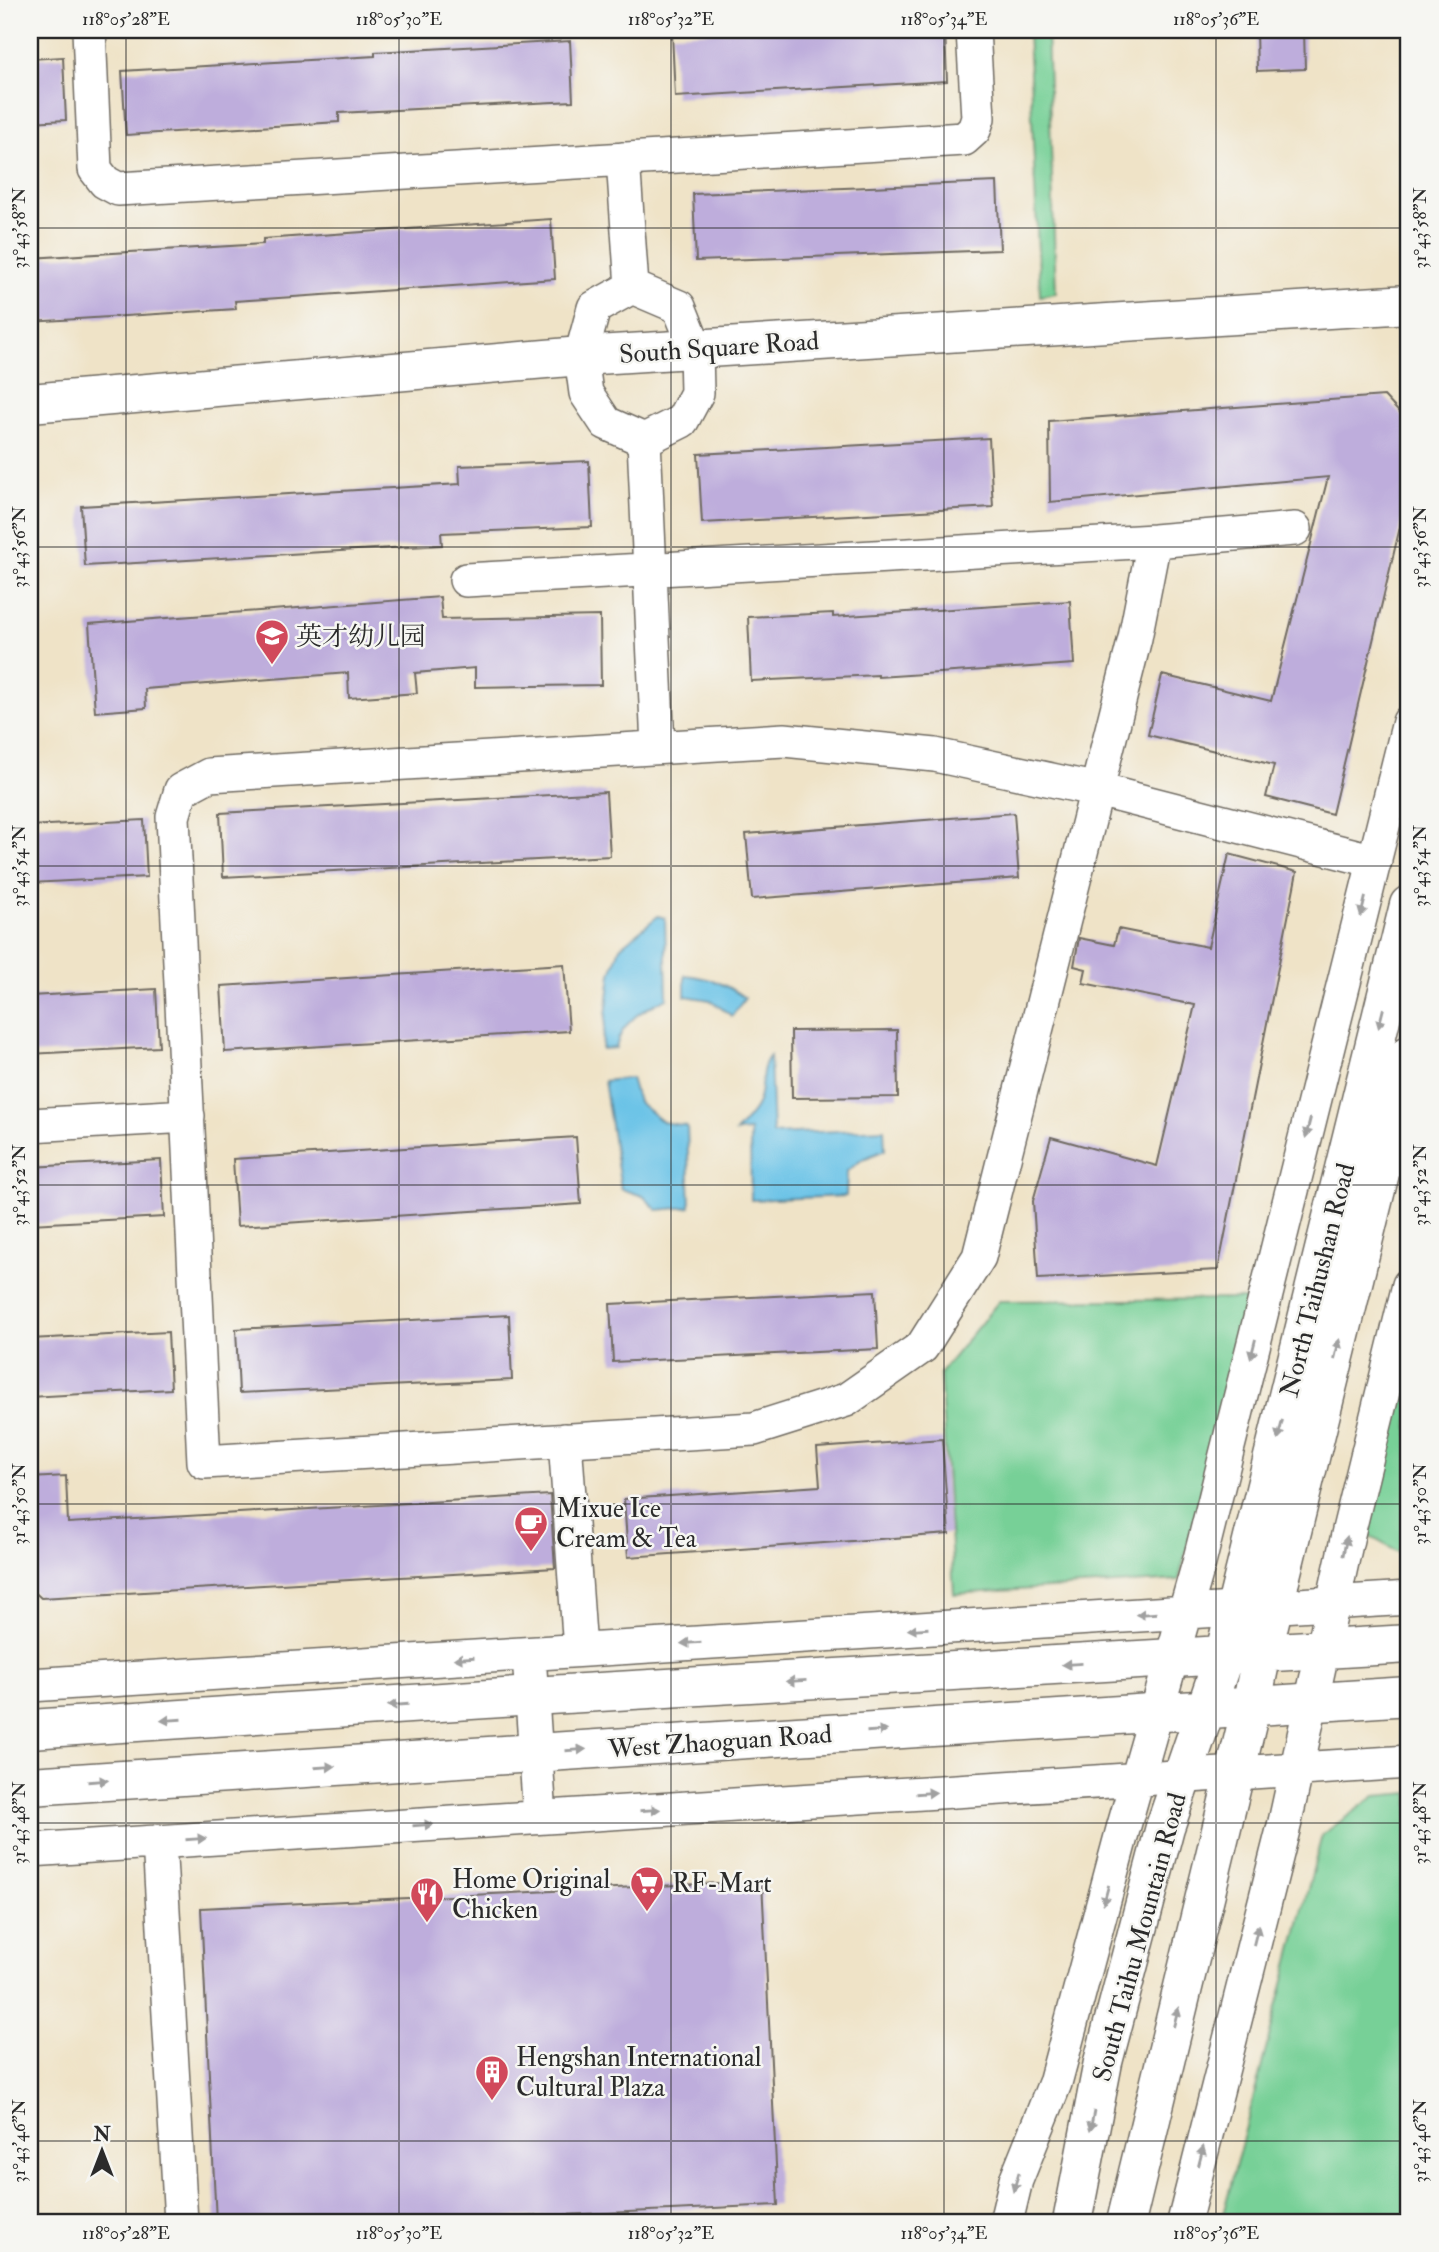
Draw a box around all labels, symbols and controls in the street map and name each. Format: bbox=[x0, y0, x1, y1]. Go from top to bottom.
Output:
text: 118°05'28"E bbox=[82, 8, 170, 31]
text: 118°05'30"E bbox=[356, 8, 442, 31]
text: 118°05'32"E bbox=[628, 8, 714, 31]
text: 118°05'34"E bbox=[901, 8, 987, 31]
text: 118°05'36"E bbox=[1173, 8, 1259, 31]
text: 31°43'58"N bbox=[8, 187, 31, 269]
text: 31°43'58"N bbox=[1409, 187, 1432, 269]
street label: South Square Road bbox=[618, 325, 820, 371]
text: 31°43'56"N bbox=[8, 506, 31, 588]
text: 31°43'56"N bbox=[1409, 506, 1432, 588]
school or university icon: 英才幼儿园 bbox=[253, 617, 291, 666]
place label: 英才幼儿园 bbox=[296, 621, 426, 653]
text: 31°43'54"N bbox=[8, 825, 31, 907]
text: 31°43'54"N bbox=[1409, 825, 1432, 907]
one-way arrow bbox=[1357, 897, 1368, 919]
one-way arrow bbox=[1375, 1007, 1386, 1029]
one-way arrow bbox=[1302, 1117, 1313, 1139]
text: 31°43'52"N bbox=[8, 1144, 31, 1226]
text: 31°43'52"N bbox=[1409, 1144, 1432, 1226]
street label: North Taihushan Road bbox=[1273, 1160, 1363, 1400]
one-way arrow bbox=[1247, 1338, 1258, 1360]
one-way arrow bbox=[1332, 1338, 1343, 1360]
one-way arrow bbox=[1274, 1419, 1285, 1441]
text: 31°43'50"N bbox=[8, 1463, 31, 1545]
text: 31°43'50"N bbox=[1409, 1463, 1432, 1545]
place label: Mixue Ice Cream & Tea bbox=[556, 1493, 697, 1555]
cafe icon: Mixue Ice Cream & Tea bbox=[512, 1504, 550, 1553]
one-way arrow bbox=[1340, 1535, 1351, 1557]
one-way arrow bbox=[1134, 1609, 1156, 1620]
one-way arrow bbox=[907, 1624, 929, 1635]
one-way arrow bbox=[680, 1638, 702, 1649]
one-way arrow bbox=[453, 1653, 475, 1664]
one-way arrow bbox=[1061, 1659, 1083, 1670]
one-way arrow bbox=[785, 1675, 807, 1686]
one-way arrow bbox=[387, 1700, 409, 1711]
one-way arrow bbox=[160, 1715, 182, 1726]
street label: West Zhaoguan Road bbox=[606, 1718, 833, 1766]
one-way arrow bbox=[866, 1725, 888, 1736]
one-way arrow bbox=[566, 1745, 588, 1756]
one-way arrow bbox=[314, 1761, 336, 1772]
one-way arrow bbox=[87, 1775, 109, 1786]
text: 31°43'48"N bbox=[8, 1781, 31, 1865]
text: 31°43'48"N bbox=[1409, 1781, 1432, 1865]
one-way arrow bbox=[915, 1787, 937, 1798]
street label: South Taihu Mountain Road bbox=[1086, 1789, 1194, 2085]
one-way arrow bbox=[639, 1805, 661, 1816]
one-way arrow bbox=[412, 1819, 434, 1830]
one-way arrow bbox=[185, 1833, 207, 1844]
place label: Home Original Chicken bbox=[452, 1864, 610, 1926]
supermarket icon: RF-Mart bbox=[628, 1864, 666, 1913]
place label: RF-Mart bbox=[672, 1868, 772, 1900]
restaurant icon: Home Original Chicken bbox=[408, 1875, 446, 1924]
one-way arrow bbox=[1100, 1885, 1111, 1907]
one-way arrow bbox=[1251, 1924, 1262, 1946]
one-way arrow bbox=[1171, 2006, 1182, 2028]
place label: Hengshan International Cultural Plaza bbox=[516, 2042, 762, 2104]
building icon: Hengshan International Cultural Plaza bbox=[473, 2053, 511, 2102]
text: 31°43'46"N bbox=[8, 2099, 31, 2183]
text: 31°43'46"N bbox=[1409, 2099, 1432, 2183]
one-way arrow bbox=[1086, 2110, 1097, 2132]
north arrow bbox=[66, 2116, 136, 2186]
text: N bbox=[92, 2123, 111, 2147]
one-way arrow bbox=[1196, 2145, 1207, 2167]
one-way arrow bbox=[1010, 2172, 1020, 2193]
text: 118°05'28"E bbox=[82, 2222, 170, 2245]
text: 118°05'30"E bbox=[356, 2222, 442, 2245]
text: 118°05'32"E bbox=[628, 2222, 714, 2245]
text: 118°05'34"E bbox=[901, 2222, 987, 2245]
text: 118°05'36"E bbox=[1173, 2222, 1259, 2245]

